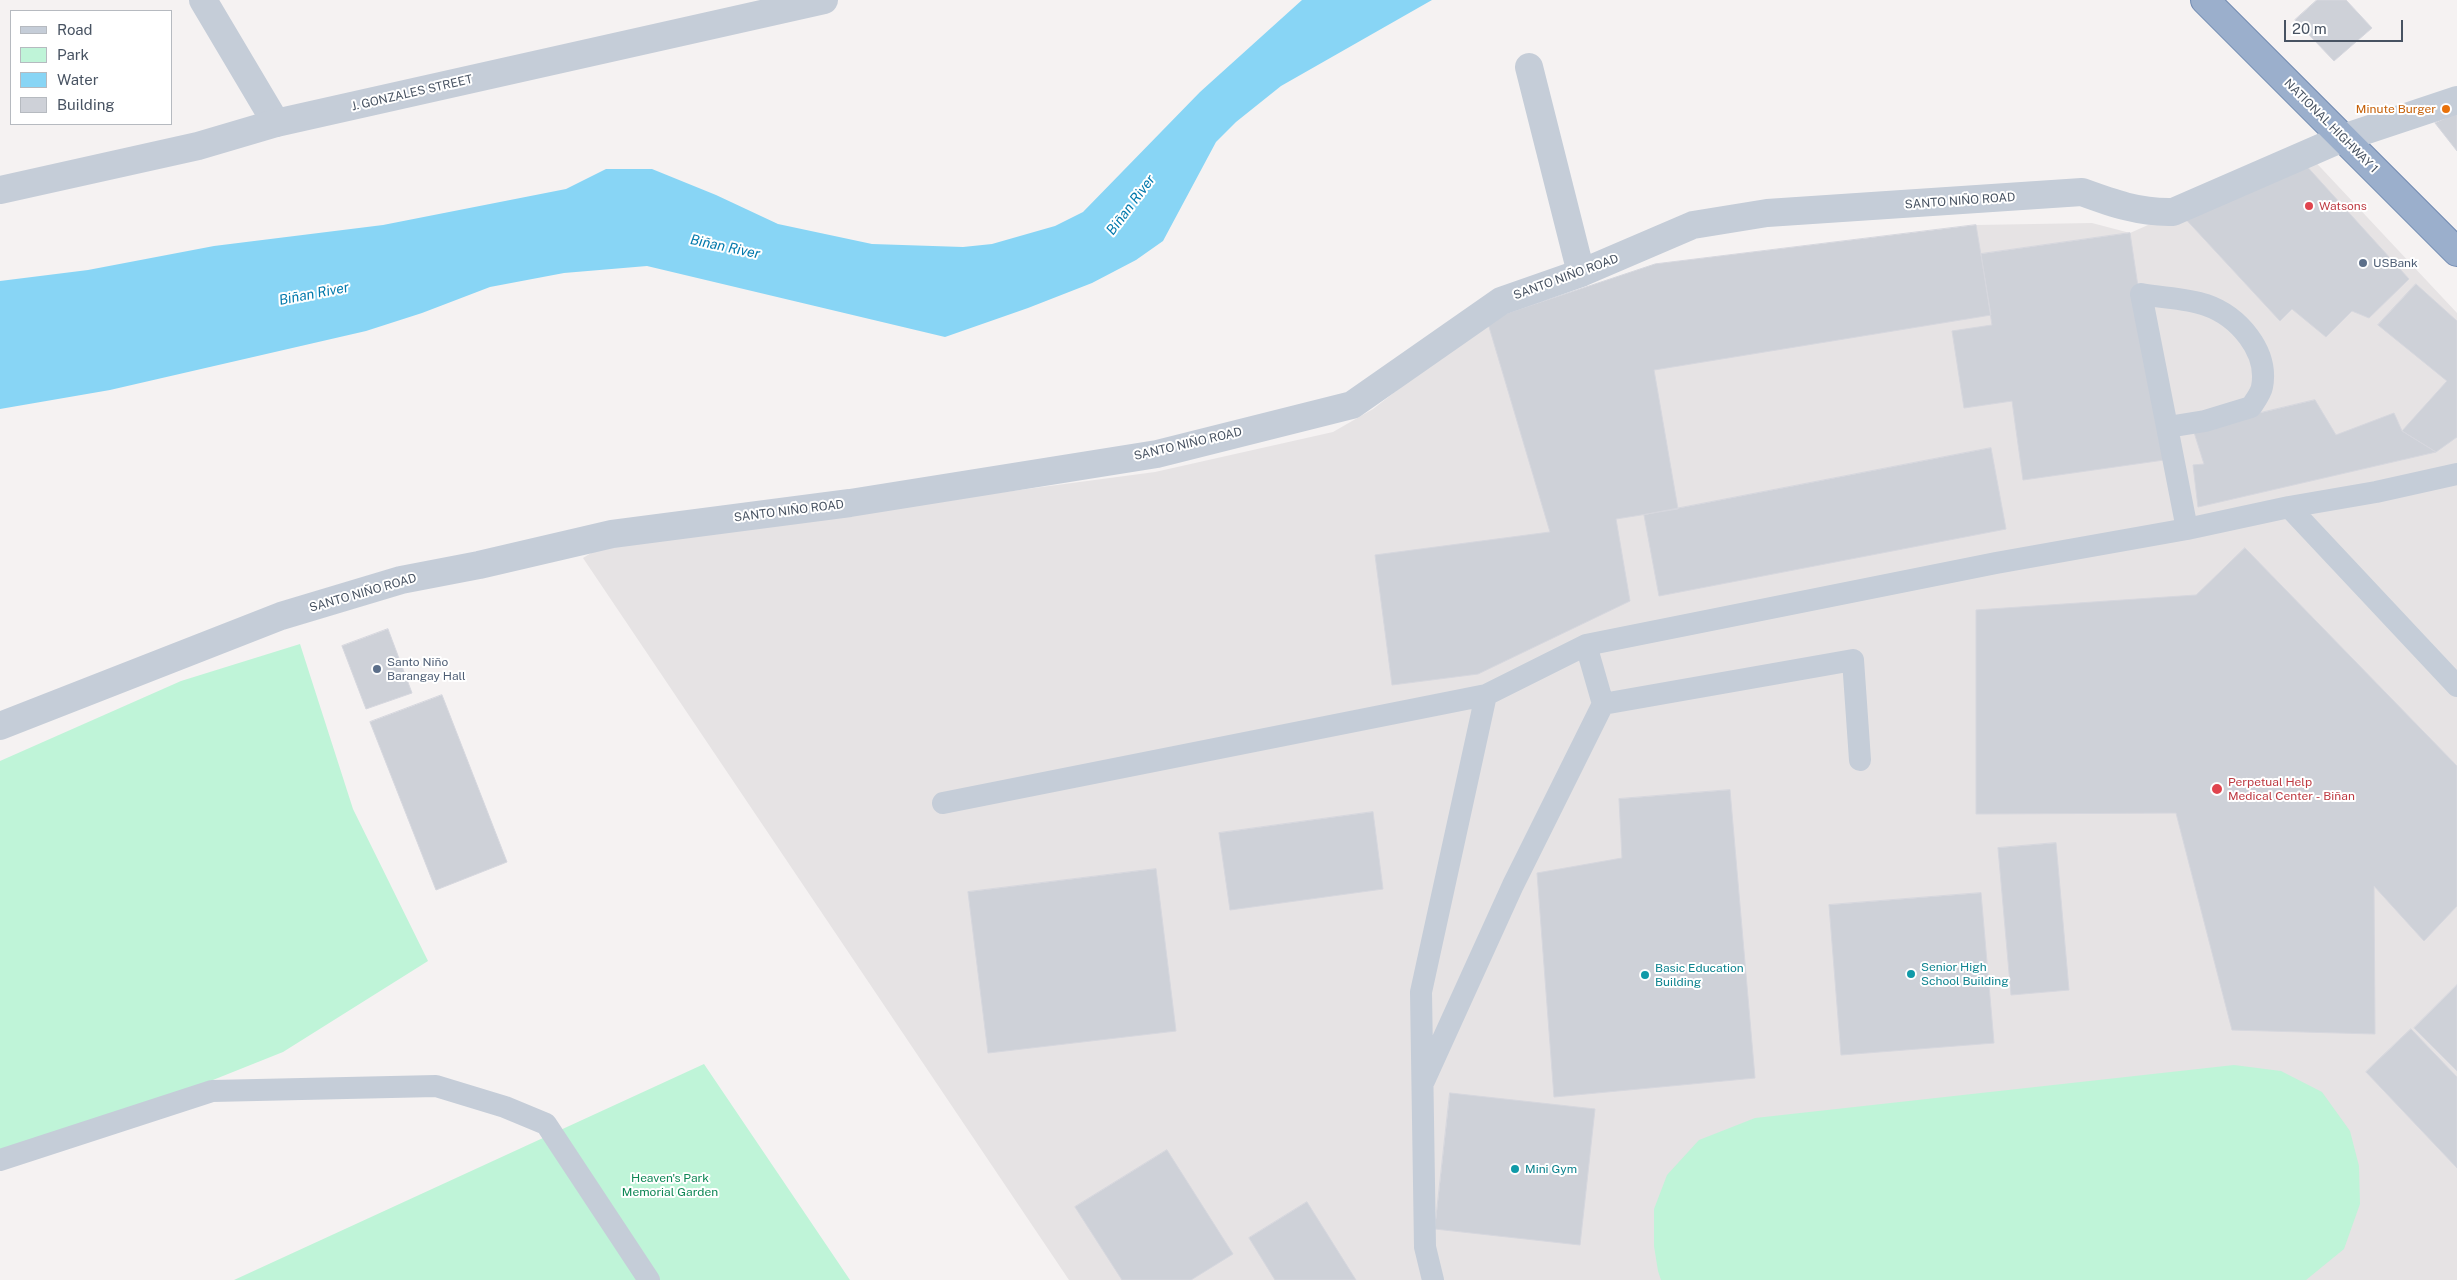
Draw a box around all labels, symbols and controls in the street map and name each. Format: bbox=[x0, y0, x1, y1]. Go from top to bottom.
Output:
legend bbox=[10, 10, 172, 125]
scale bar bbox=[2287, 10, 2406, 42]
text: 20 m bbox=[2292, 20, 2327, 37]
text: Road bbox=[57, 21, 93, 38]
text: Park bbox=[57, 46, 89, 63]
text: Water bbox=[57, 71, 99, 88]
street label: J. GONZALES STREET bbox=[350, 72, 474, 114]
street label: NATIONAL HIGHWAY 1 bbox=[2281, 76, 2381, 176]
text: Building bbox=[57, 96, 115, 113]
place label: Minute Burger bbox=[2356, 102, 2436, 116]
marker: Minute Burger bbox=[2440, 103, 2452, 115]
water label: Biñan River bbox=[1103, 172, 1159, 238]
street label: SANTO NIÑO ROAD bbox=[1904, 190, 2016, 212]
place label: Watsons bbox=[2319, 199, 2367, 213]
marker: Watsons bbox=[2303, 200, 2315, 212]
water label: Biñan River bbox=[689, 231, 761, 263]
street label: SANTO NIÑO ROAD bbox=[1512, 251, 1620, 303]
place label: USBank bbox=[2373, 256, 2418, 270]
marker: USBank bbox=[2357, 257, 2369, 269]
water label: Biñan River bbox=[278, 279, 350, 309]
street label: SANTO NIÑO ROAD bbox=[1132, 425, 1244, 463]
street label: SANTO NIÑO ROAD bbox=[733, 497, 845, 525]
street label: SANTO NIÑO ROAD bbox=[308, 571, 418, 615]
place label: Santo Niño Barangay Hall bbox=[387, 655, 466, 683]
marker: Santo Niño Barangay Hall bbox=[371, 663, 383, 675]
place label: Perpetual Help Medical Center - Biñan bbox=[2228, 775, 2355, 803]
marker: Perpetual Help Medical Center - Biñan bbox=[2210, 782, 2224, 796]
place label: Senior High School Building bbox=[1921, 960, 2009, 988]
place label: Basic Education Building bbox=[1655, 961, 1744, 989]
marker: Senior High School Building bbox=[1905, 968, 1917, 980]
marker: Basic Education Building bbox=[1639, 969, 1651, 981]
place label: Mini Gym bbox=[1525, 1162, 1577, 1176]
marker: Mini Gym bbox=[1509, 1163, 1521, 1175]
park label: Heaven's Park Memorial Garden bbox=[622, 1171, 718, 1199]

